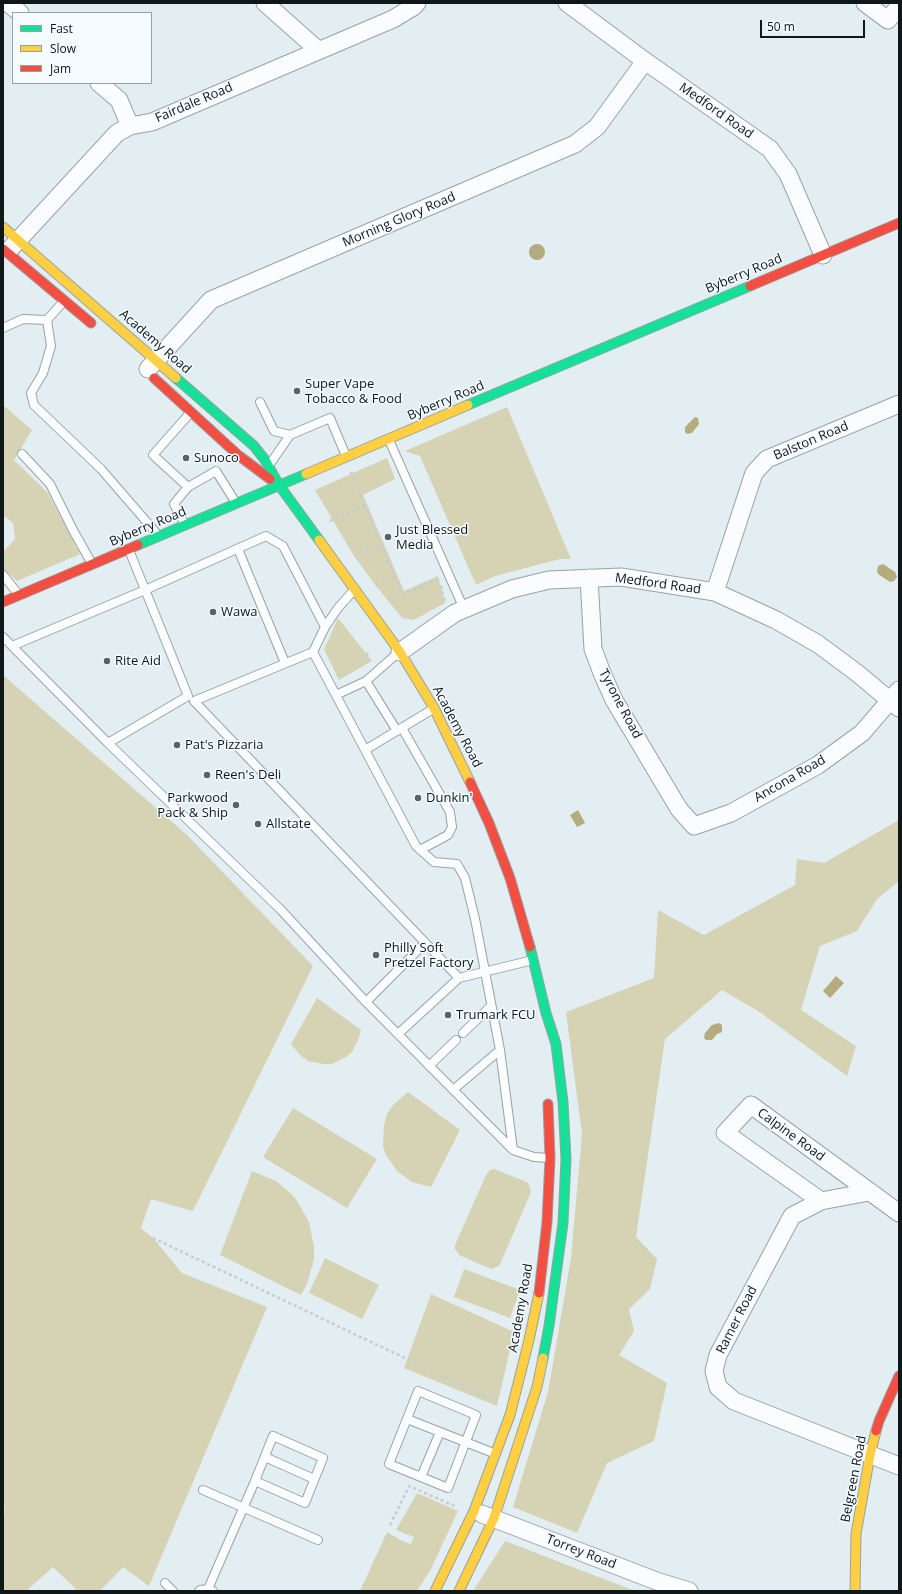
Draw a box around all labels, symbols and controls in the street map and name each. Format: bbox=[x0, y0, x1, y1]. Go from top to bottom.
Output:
legend bbox=[12, 12, 152, 84]
scale bar bbox=[762, 12, 867, 38]
text: 50 m bbox=[767, 18, 795, 35]
text: Fast bbox=[50, 20, 73, 37]
text: Slow bbox=[50, 40, 76, 57]
text: Jam bbox=[50, 60, 71, 77]
street label: Fairdale Road bbox=[153, 80, 235, 126]
street label: Medford Road bbox=[676, 80, 756, 142]
street label: Morning Glory Road bbox=[340, 189, 458, 251]
street label: Byberry Road bbox=[703, 251, 785, 297]
street label: Academy Road bbox=[116, 307, 194, 377]
place label: Super Vape Tobacco & Food bbox=[305, 376, 402, 407]
street label: Byberry Road bbox=[405, 378, 487, 424]
marker: Super Vape Tobacco & Food bbox=[292, 386, 302, 396]
street label: Balston Road bbox=[771, 418, 851, 464]
place label: Sunoco bbox=[194, 450, 239, 466]
marker: Sunoco bbox=[181, 453, 191, 463]
street label: Byberry Road bbox=[107, 504, 189, 550]
place label: Just Blessed Media bbox=[396, 522, 468, 553]
marker: Just Blessed Media bbox=[383, 532, 393, 542]
street label: Medford Road bbox=[614, 570, 702, 598]
place label: Wawa bbox=[221, 604, 258, 620]
marker: Wawa bbox=[208, 607, 218, 617]
place label: Rite Aid bbox=[115, 653, 161, 669]
marker: Rite Aid bbox=[102, 656, 112, 666]
street label: Tyrone Road bbox=[595, 667, 645, 741]
street label: Academy Road bbox=[429, 684, 485, 770]
place label: Pat's Pizzaria bbox=[185, 737, 263, 753]
marker: Pat's Pizzaria bbox=[172, 740, 182, 750]
street label: Ancona Road bbox=[752, 752, 828, 806]
place label: Reen's Deli bbox=[215, 767, 281, 783]
marker: Reen's Deli bbox=[202, 770, 212, 780]
place label: Parkwood Pack & Ship bbox=[157, 790, 228, 821]
place label: Dunkin' bbox=[426, 790, 472, 806]
marker: Dunkin' bbox=[413, 793, 423, 803]
marker: Parkwood Pack & Ship bbox=[231, 800, 241, 810]
place label: Allstate bbox=[266, 816, 311, 832]
marker: Allstate bbox=[253, 819, 263, 829]
place label: Philly Soft Pretzel Factory bbox=[384, 940, 474, 971]
marker: Philly Soft Pretzel Factory bbox=[371, 950, 381, 960]
place label: Trumark FCU bbox=[456, 1007, 536, 1023]
marker: Trumark FCU bbox=[443, 1010, 453, 1020]
street label: Calpine Road bbox=[754, 1105, 828, 1165]
street label: Academy Road bbox=[506, 1262, 536, 1354]
street label: Ramer Road bbox=[713, 1283, 761, 1357]
street label: Belgreen Road bbox=[838, 1434, 870, 1524]
street label: Torrey Road bbox=[544, 1531, 618, 1573]

